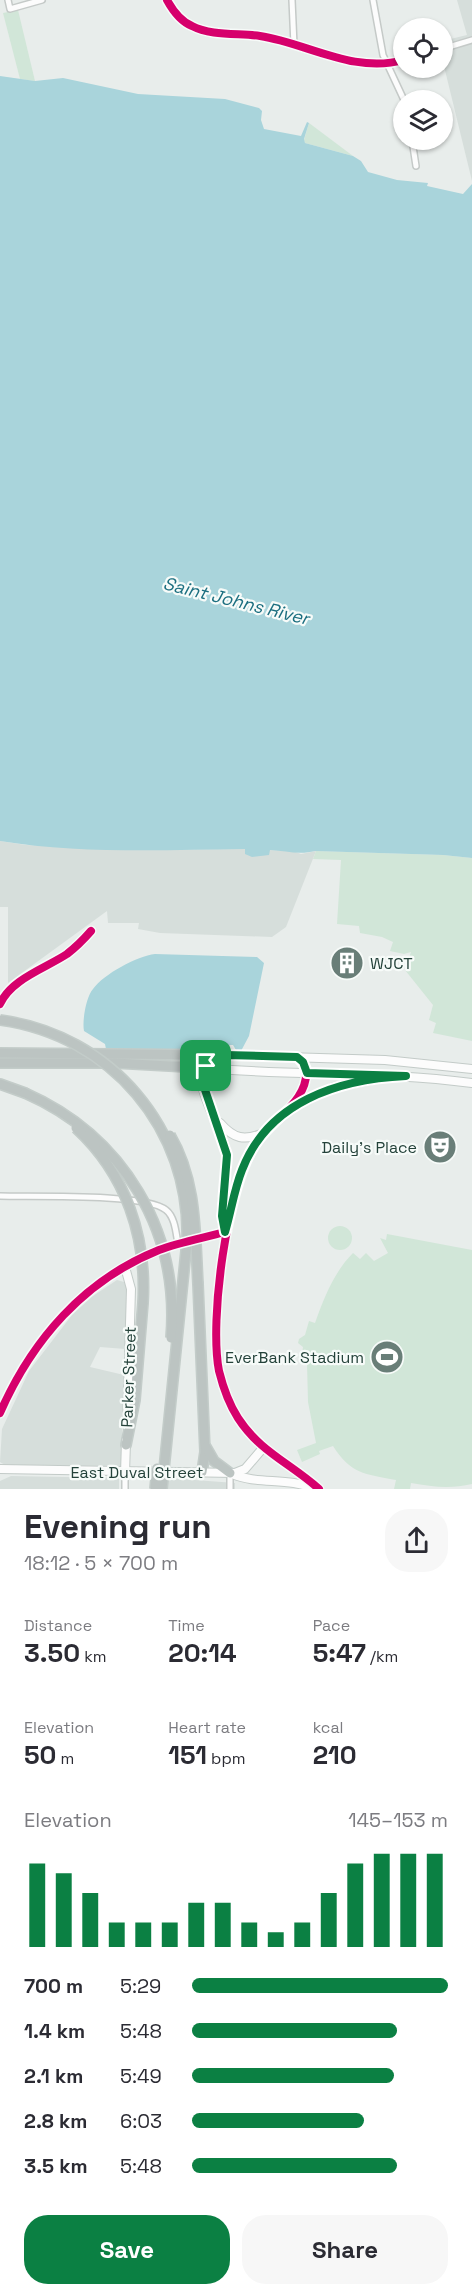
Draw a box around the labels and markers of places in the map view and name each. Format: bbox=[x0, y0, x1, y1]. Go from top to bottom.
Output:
building icon: WJCT bbox=[329, 945, 365, 981]
place label: WJCT bbox=[370, 953, 413, 974]
pin bbox=[180, 1040, 231, 1091]
theatre icon: Daily's Place bbox=[422, 1129, 458, 1165]
place label: Daily's Place bbox=[321, 1137, 417, 1158]
sports icon: EverBank Stadium bbox=[369, 1339, 405, 1375]
place label: EverBank Stadium bbox=[225, 1347, 364, 1368]

